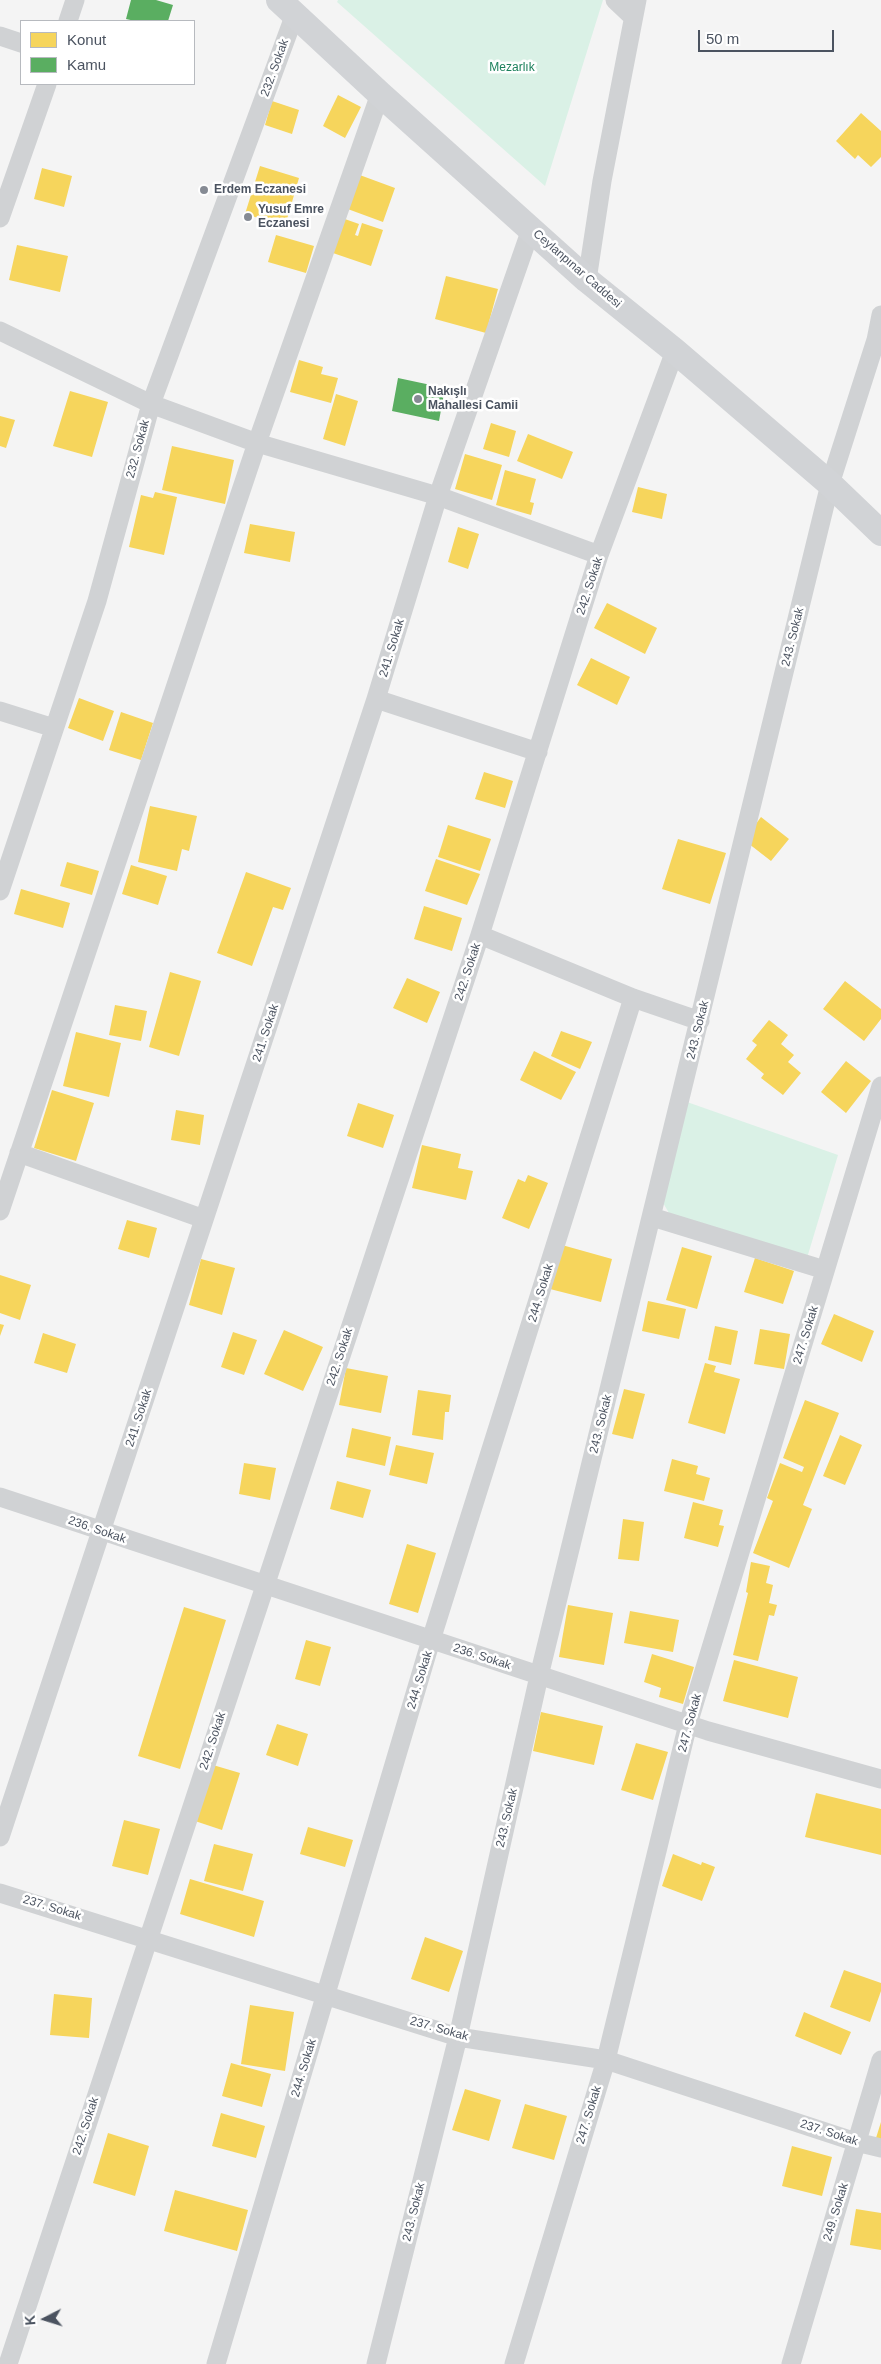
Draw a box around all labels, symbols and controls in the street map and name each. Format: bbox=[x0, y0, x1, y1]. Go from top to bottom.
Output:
legend bbox=[20, 20, 195, 85]
scale bar bbox=[701, 20, 837, 52]
text: 50 m bbox=[706, 30, 739, 47]
text: Konut bbox=[67, 31, 106, 48]
street label: 232. Sokak bbox=[258, 37, 292, 99]
text: Kamu bbox=[67, 56, 106, 73]
park label: Mezarlık bbox=[489, 61, 535, 75]
place label: Erdem Eczanesi bbox=[214, 183, 306, 197]
marker: Erdem Eczanesi bbox=[198, 184, 210, 196]
place label: Yusuf Emre Eczanesi bbox=[258, 203, 324, 231]
marker: Yusuf Emre Eczanesi bbox=[242, 211, 254, 223]
street label: Ceylanpınar Caddesi bbox=[530, 227, 624, 311]
place label: Nakışlı Mahallesi Camii bbox=[428, 385, 518, 413]
marker: Nakışlı Mahallesi Camii bbox=[412, 393, 424, 405]
street label: 232. Sokak bbox=[123, 418, 153, 480]
street label: 242. Sokak bbox=[574, 555, 606, 617]
street label: 243. Sokak bbox=[779, 606, 807, 668]
street label: 241. Sokak bbox=[376, 617, 408, 679]
street label: 242. Sokak bbox=[452, 941, 484, 1003]
street label: 243. Sokak bbox=[684, 999, 712, 1061]
street label: 241. Sokak bbox=[250, 1002, 282, 1064]
street label: 244. Sokak bbox=[525, 1262, 557, 1324]
street label: 247. Sokak bbox=[790, 1304, 822, 1366]
street label: 242. Sokak bbox=[324, 1326, 356, 1388]
street label: 241. Sokak bbox=[123, 1387, 155, 1449]
street label: 243. Sokak bbox=[587, 1393, 615, 1455]
street label: 236. Sokak bbox=[66, 1513, 128, 1547]
street label: 236. Sokak bbox=[451, 1641, 513, 1673]
street label: 244. Sokak bbox=[404, 1649, 436, 1711]
street label: 247. Sokak bbox=[675, 1692, 705, 1754]
street label: 242. Sokak bbox=[197, 1710, 229, 1772]
street label: 243. Sokak bbox=[493, 1787, 521, 1849]
street label: 237. Sokak bbox=[21, 1892, 83, 1924]
street label: 237. Sokak bbox=[408, 2014, 470, 2044]
street label: 244. Sokak bbox=[288, 2037, 320, 2099]
street label: 247. Sokak bbox=[573, 2084, 605, 2146]
street label: 242. Sokak bbox=[70, 2095, 102, 2157]
street label: 237. Sokak bbox=[798, 2117, 860, 2149]
street label: 243. Sokak bbox=[400, 2181, 428, 2243]
street label: 249. Sokak bbox=[820, 2181, 852, 2243]
north arrow bbox=[20, 2294, 70, 2344]
text: K bbox=[22, 2315, 38, 2326]

